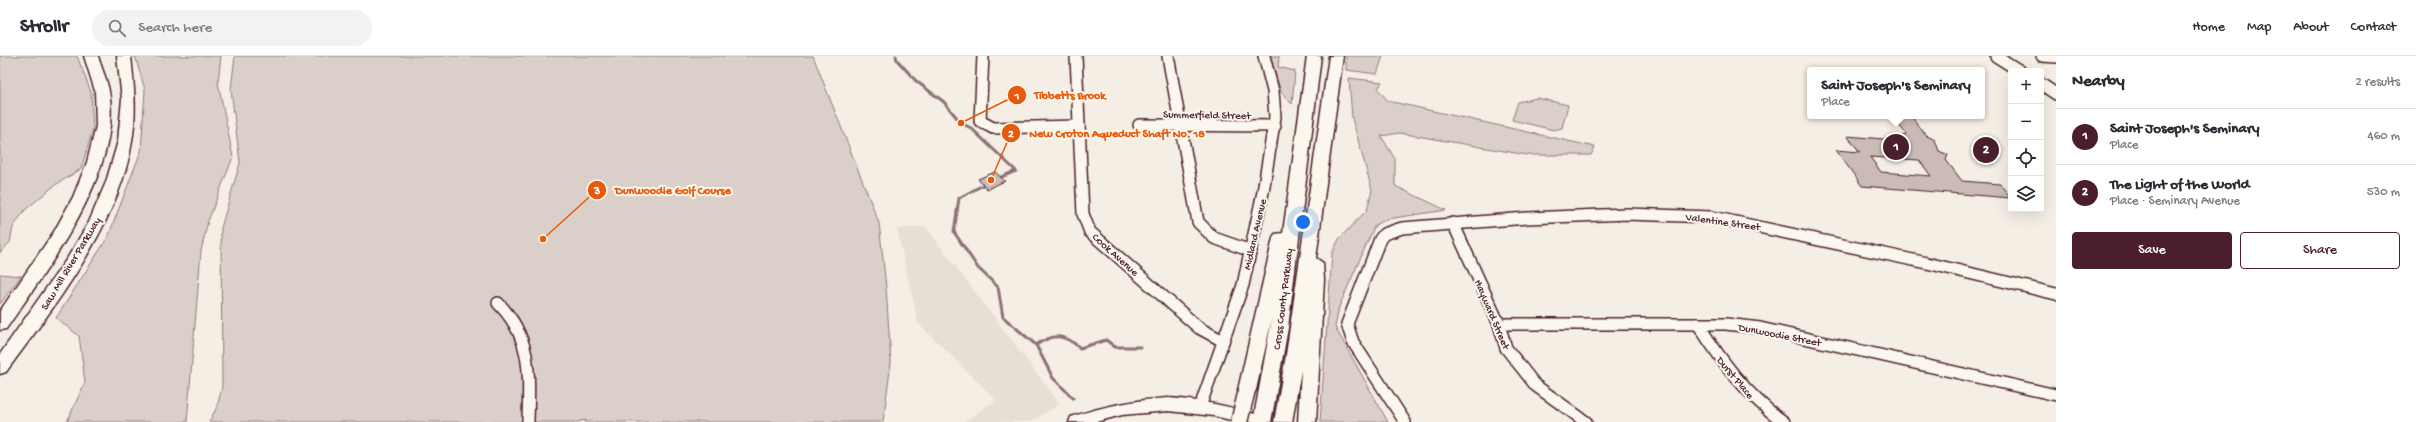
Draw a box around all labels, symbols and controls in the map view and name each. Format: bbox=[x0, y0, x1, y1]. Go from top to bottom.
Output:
search box bbox=[92, 10, 372, 46]
text: Strollr bbox=[20, 16, 68, 39]
icon: search bbox=[106, 17, 128, 39]
text: Search here bbox=[138, 19, 212, 37]
text: Home bbox=[2193, 19, 2225, 36]
text: Map bbox=[2247, 19, 2271, 36]
text: About bbox=[2293, 19, 2329, 36]
text: Contact bbox=[2351, 19, 2396, 36]
popup bbox=[1807, 67, 1985, 119]
map controls bbox=[2008, 68, 2044, 212]
button: + bbox=[2008, 68, 2044, 104]
text: Nearby bbox=[2072, 72, 2125, 92]
text: 2 results bbox=[2355, 75, 2400, 90]
text: Saint Joseph's Seminary bbox=[1821, 77, 1971, 95]
callout: Tibbetts Brook bbox=[1007, 83, 1114, 107]
text: 1 bbox=[1014, 90, 1020, 104]
text: Tibbetts Brook bbox=[1033, 90, 1107, 104]
text: Place bbox=[1821, 95, 1850, 110]
button: − bbox=[2008, 104, 2044, 140]
street label: Summerfield Street bbox=[1163, 108, 1252, 123]
text: Saint Joseph's Seminary bbox=[2110, 120, 2259, 138]
callout: New Croton Aqueduct Shaft No. 18 bbox=[1001, 121, 1213, 145]
text: 2 bbox=[1008, 128, 1014, 142]
text: New Croton Aqueduct Shaft No. 18 bbox=[1029, 128, 1205, 142]
text: 1 bbox=[2082, 129, 2088, 144]
text: 460 m bbox=[2368, 129, 2400, 144]
pin: 1 bbox=[1883, 132, 1909, 162]
pin: 2 bbox=[1973, 135, 1999, 165]
text: Place bbox=[2110, 138, 2138, 153]
button: locate bbox=[2008, 140, 2044, 176]
button: layers bbox=[2008, 176, 2044, 212]
text: The Light of the World bbox=[2110, 176, 2249, 194]
callout: Dunwoodie Golf Course bbox=[587, 178, 739, 202]
text: 3 bbox=[593, 185, 600, 199]
text: Dunwoodie Golf Course bbox=[614, 185, 732, 199]
text: 2 bbox=[2082, 185, 2088, 200]
text: 530 m bbox=[2367, 185, 2400, 200]
text: Place · Seminary Avenue bbox=[2110, 194, 2240, 209]
street label: Midland Avenue bbox=[1242, 198, 1270, 271]
your location bbox=[1293, 212, 1313, 232]
street label: Valentine Street bbox=[1684, 212, 1762, 234]
street label: Saw Mill River Parkway bbox=[39, 215, 104, 313]
street label: Cook Avenue bbox=[1089, 232, 1140, 280]
button: Save bbox=[2072, 232, 2232, 269]
button: Share bbox=[2240, 232, 2400, 269]
street label: Cross County Parkway bbox=[1272, 247, 1296, 351]
street label: Hayward Street bbox=[1471, 278, 1512, 353]
street label: Dunwoodie Street bbox=[1736, 322, 1823, 350]
street label: Durst Place bbox=[1713, 354, 1756, 402]

